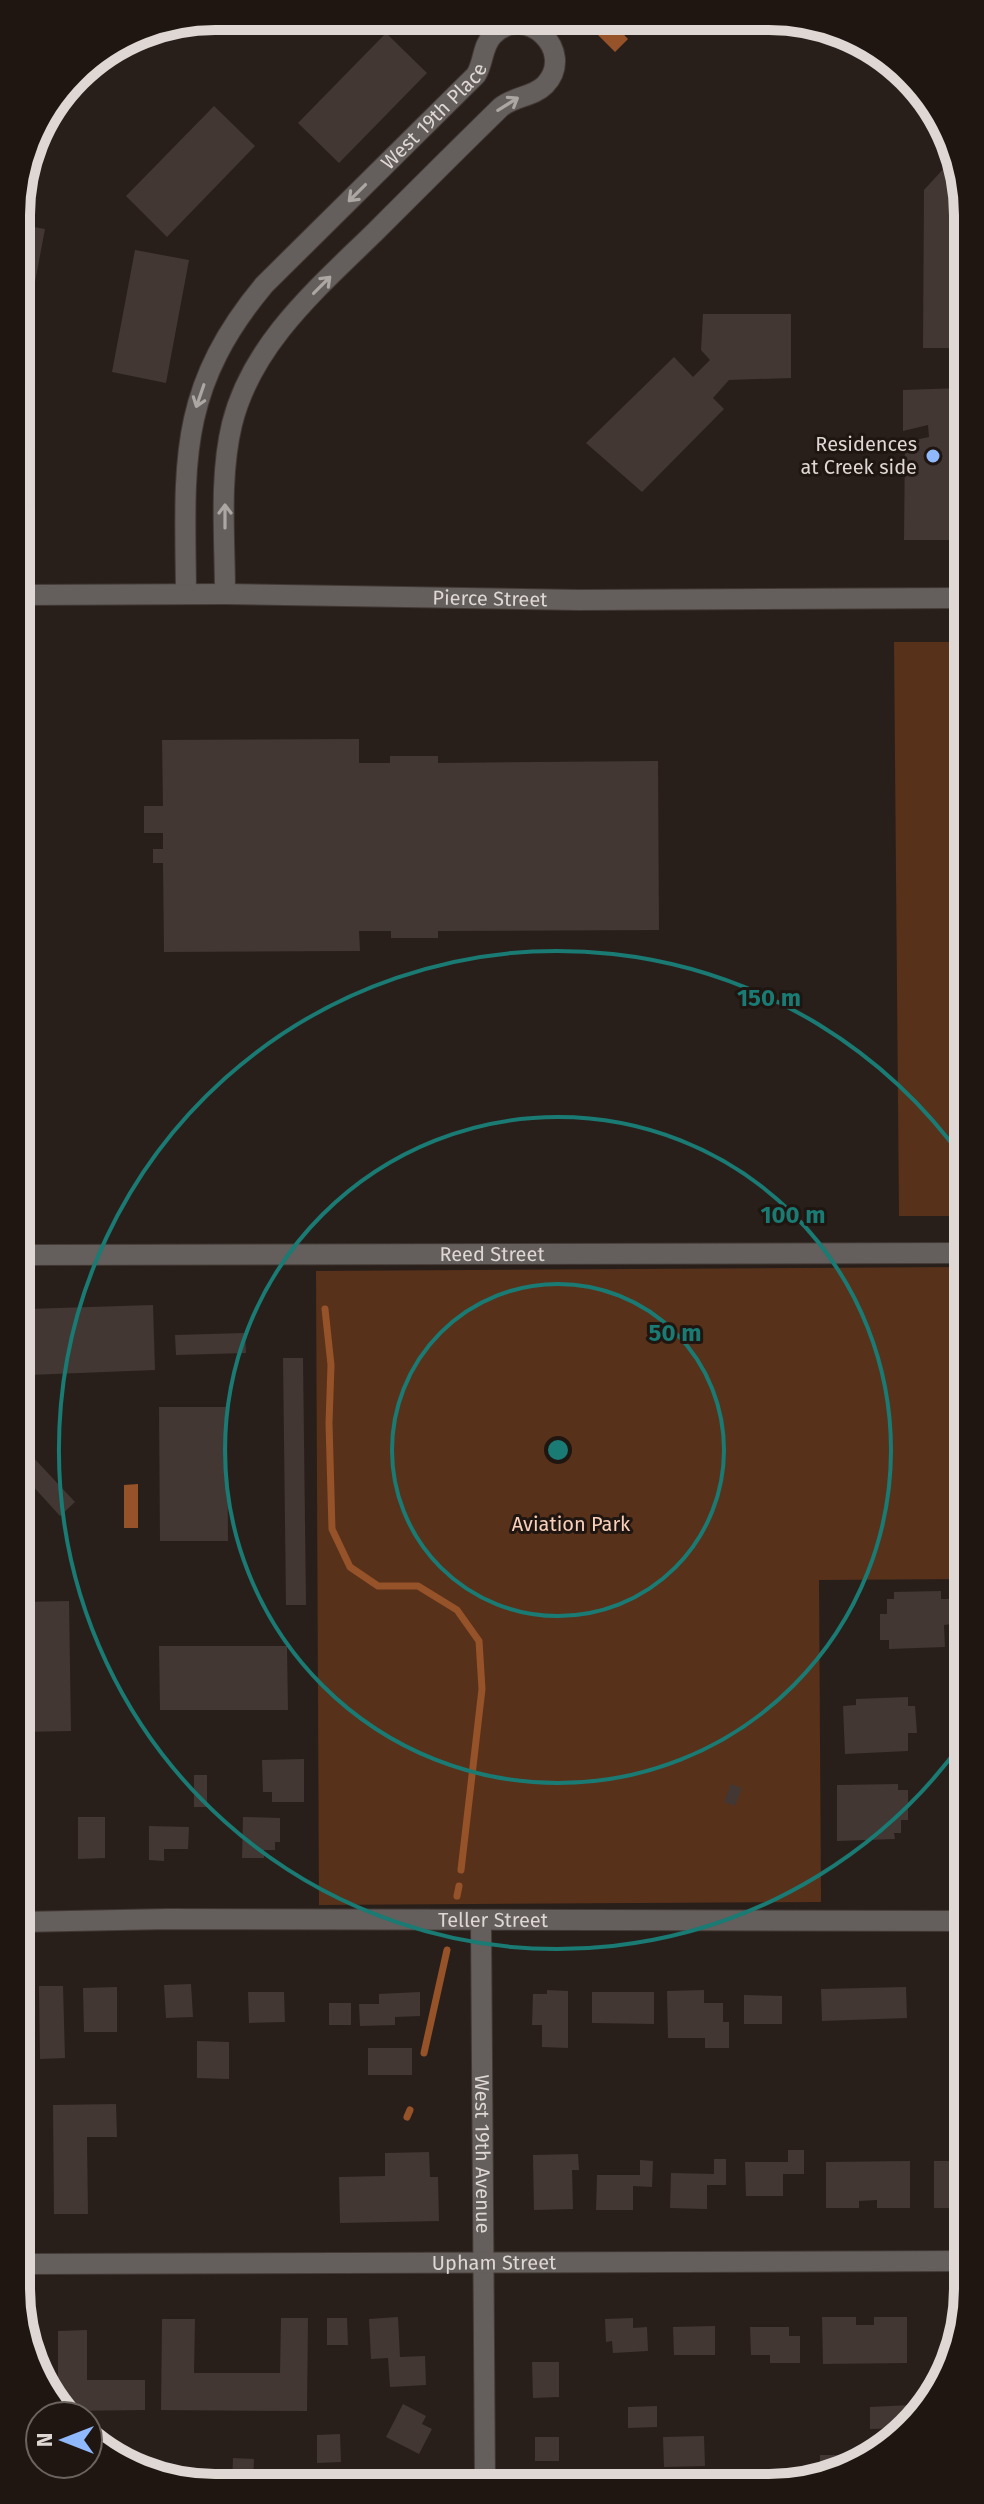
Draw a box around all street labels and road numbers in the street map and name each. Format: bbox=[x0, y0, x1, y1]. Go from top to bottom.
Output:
street label: West 19th Place bbox=[376, 60, 492, 174]
street label: Pierce Street bbox=[432, 586, 548, 611]
street label: Reed Street bbox=[439, 1242, 545, 1266]
street label: Teller Street bbox=[438, 1908, 549, 1932]
street label: West 19th Avenue bbox=[470, 2074, 495, 2234]
street label: Upham Street bbox=[432, 2250, 557, 2275]

